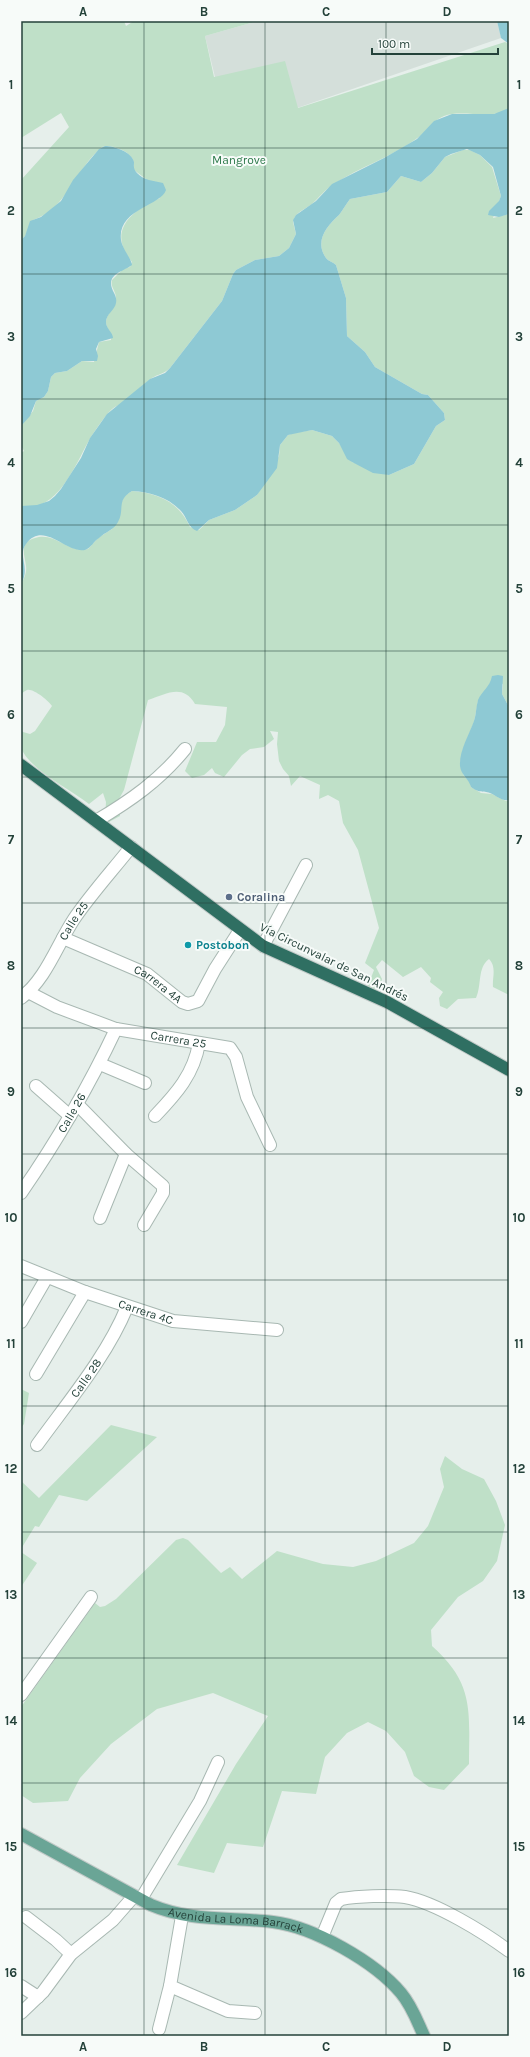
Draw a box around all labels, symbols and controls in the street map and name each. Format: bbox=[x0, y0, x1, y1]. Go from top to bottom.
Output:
text: A bbox=[79, 4, 87, 19]
text: B bbox=[200, 4, 208, 19]
text: C bbox=[322, 4, 330, 19]
text: D bbox=[443, 4, 452, 19]
scale bar bbox=[372, 30, 498, 56]
text: 100 m bbox=[378, 37, 410, 51]
text: 1 bbox=[9, 77, 13, 92]
text: 1 bbox=[517, 77, 521, 92]
park label: Mangrove bbox=[212, 153, 266, 167]
text: 2 bbox=[7, 203, 15, 218]
text: 2 bbox=[515, 203, 523, 218]
text: 3 bbox=[7, 329, 15, 344]
text: 3 bbox=[515, 329, 523, 344]
text: 4 bbox=[7, 455, 15, 470]
text: 4 bbox=[515, 455, 523, 470]
text: 5 bbox=[7, 581, 15, 596]
text: 5 bbox=[515, 581, 523, 596]
text: 6 bbox=[7, 707, 15, 722]
text: 6 bbox=[515, 707, 523, 722]
text: 7 bbox=[8, 832, 15, 847]
text: 7 bbox=[516, 832, 523, 847]
place label: Coralina bbox=[237, 890, 285, 904]
marker: Coralina bbox=[224, 892, 234, 902]
street label: Calle 25 bbox=[56, 898, 91, 943]
street label: Vía Circunvalar de San Andrés bbox=[257, 920, 411, 1004]
place label: Postobon bbox=[196, 938, 249, 952]
marker: Postobon bbox=[183, 940, 193, 950]
text: 8 bbox=[7, 958, 15, 973]
text: 8 bbox=[515, 958, 523, 973]
street label: Carrera 4A bbox=[132, 962, 185, 1006]
street label: Carrera 25 bbox=[150, 1028, 208, 1051]
text: 9 bbox=[7, 1084, 15, 1099]
text: 9 bbox=[515, 1084, 523, 1099]
street label: Calle 26 bbox=[55, 1090, 89, 1135]
text: 10 bbox=[5, 1210, 17, 1225]
text: 10 bbox=[513, 1210, 525, 1225]
street label: Carrera 4C bbox=[117, 1296, 175, 1328]
text: 11 bbox=[6, 1336, 16, 1351]
text: 11 bbox=[514, 1336, 524, 1351]
street label: Calle 28 bbox=[68, 1356, 104, 1400]
text: 12 bbox=[5, 1461, 17, 1476]
text: 12 bbox=[513, 1461, 525, 1476]
text: 13 bbox=[5, 1587, 17, 1602]
text: 13 bbox=[513, 1587, 525, 1602]
text: 14 bbox=[5, 1713, 17, 1728]
text: 14 bbox=[513, 1713, 525, 1728]
text: 15 bbox=[5, 1839, 18, 1854]
text: 15 bbox=[513, 1839, 526, 1854]
street label: Avenida La Loma Barrack bbox=[167, 1904, 306, 1936]
text: 16 bbox=[5, 1965, 17, 1980]
text: 16 bbox=[513, 1965, 525, 1980]
text: A bbox=[79, 2039, 87, 2054]
text: B bbox=[200, 2039, 208, 2054]
text: C bbox=[322, 2039, 330, 2054]
text: D bbox=[443, 2039, 452, 2054]

